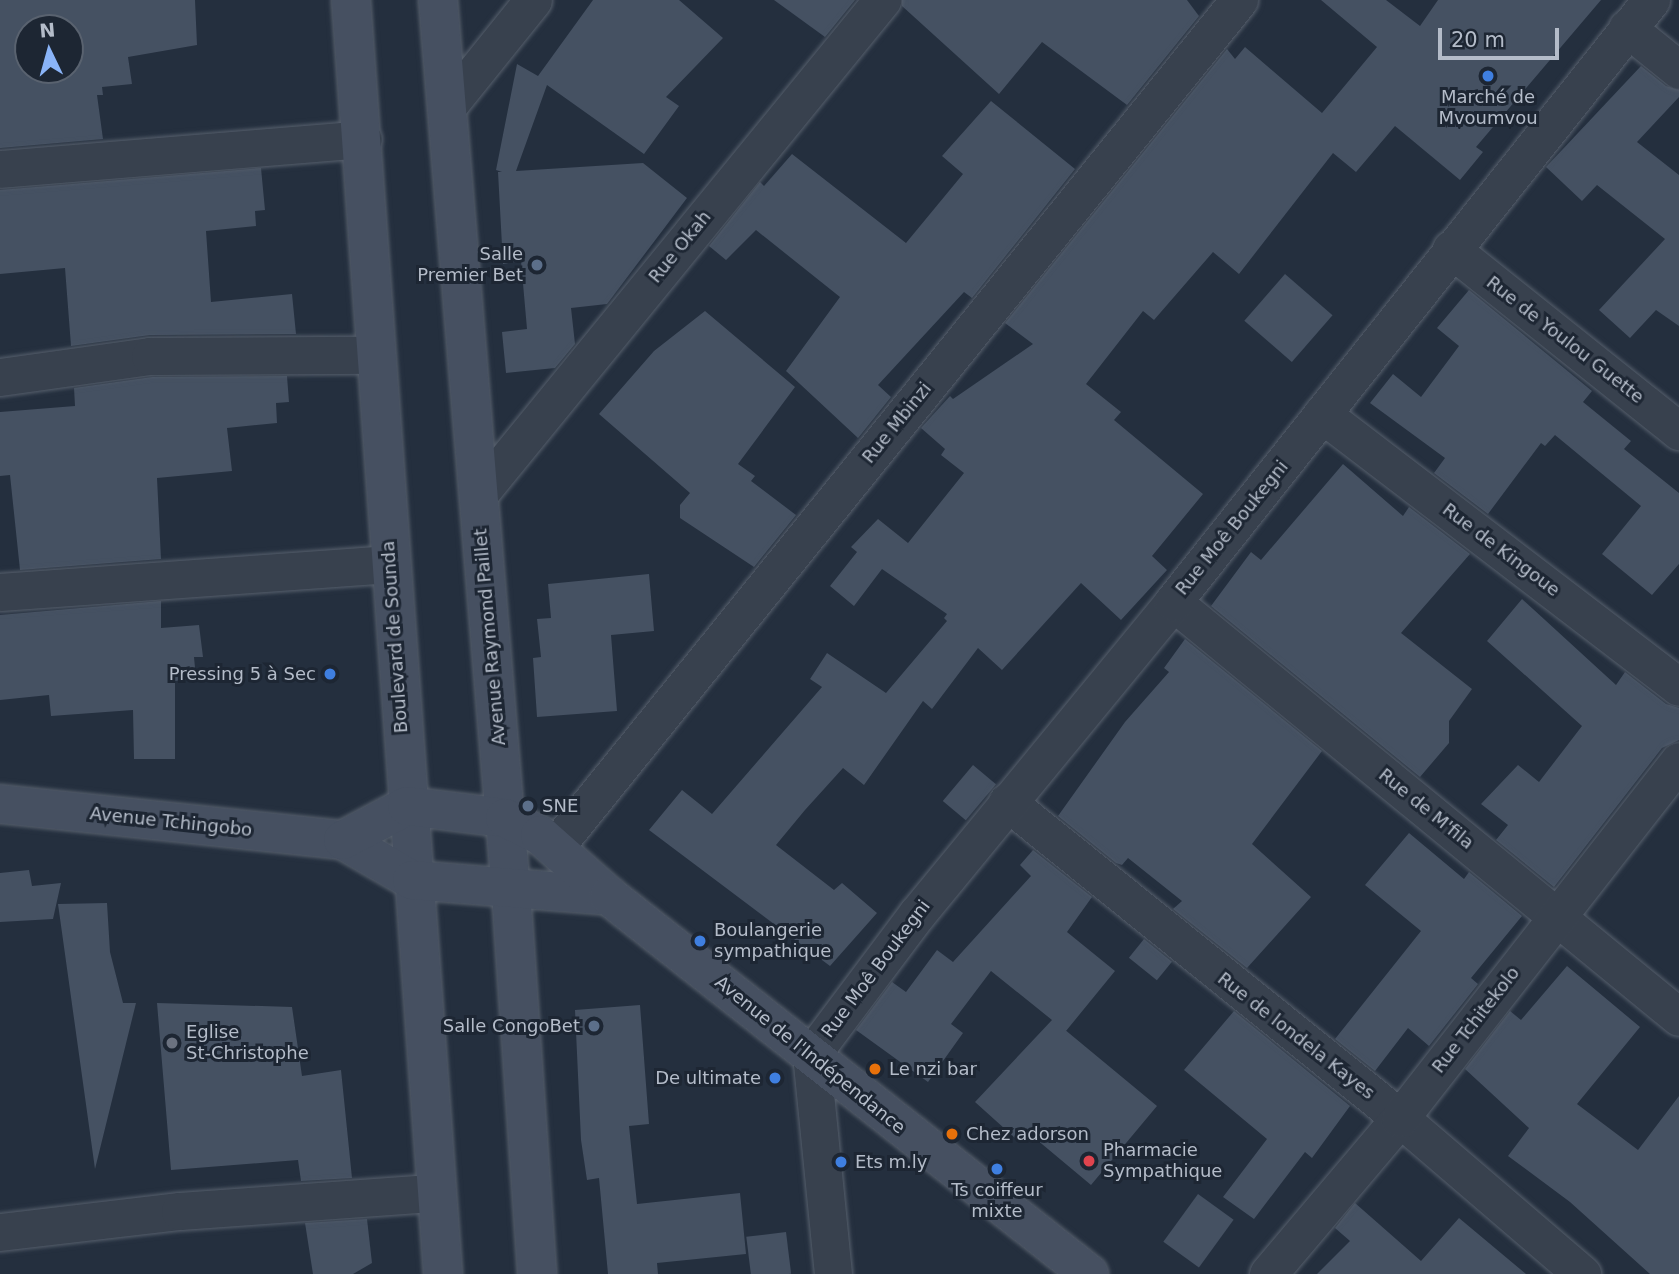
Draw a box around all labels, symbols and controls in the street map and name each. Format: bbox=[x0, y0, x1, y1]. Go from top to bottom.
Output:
north arrow bbox=[14, 14, 84, 84]
scale bar bbox=[1441, 14, 1562, 58]
text: N bbox=[38, 18, 56, 42]
text: 20 m bbox=[1451, 28, 1505, 52]
marker: Marché de Mvoumvou bbox=[1480, 68, 1496, 84]
place label: Marché de Mvoumvou bbox=[1438, 87, 1538, 130]
street label: Rue Okah bbox=[644, 207, 716, 287]
place label: Salle Premier Bet bbox=[417, 244, 523, 286]
marker: Salle Premier Bet bbox=[529, 257, 545, 273]
street label: Rue de Youlou Guette bbox=[1482, 272, 1648, 408]
street label: Rue Mbinzi bbox=[858, 378, 936, 468]
street label: Rue Moê Boukegni bbox=[1171, 456, 1293, 600]
street label: Rue de Kingoue bbox=[1438, 499, 1564, 601]
street label: Avenue Raymond Paillet bbox=[470, 528, 510, 746]
street label: Boulevard de Sounda bbox=[378, 540, 412, 734]
place label: Pressing 5 à Sec bbox=[169, 663, 316, 685]
marker: Pressing 5 à Sec bbox=[322, 666, 338, 682]
street label: Rue de M'fila bbox=[1374, 764, 1478, 854]
place label: SNE bbox=[542, 795, 578, 817]
marker: SNE bbox=[520, 798, 536, 814]
street label: Avenue Tchingobo bbox=[89, 803, 253, 841]
street label: Rue Moê Boukegni bbox=[817, 896, 935, 1042]
place label: Boulangerie sympathique bbox=[714, 920, 831, 962]
marker: Boulangerie sympathique bbox=[692, 933, 708, 949]
street label: Rue Tchitekolo bbox=[1428, 962, 1524, 1078]
street label: Rue de londela Kayes bbox=[1213, 968, 1379, 1104]
street label: Avenue de l'Indépendance bbox=[710, 971, 910, 1139]
place label: Salle CongoBet bbox=[443, 1015, 580, 1037]
marker: Salle CongoBet bbox=[586, 1018, 602, 1034]
place label: Eglise St-Christophe bbox=[186, 1022, 309, 1064]
marker: Eglise St-Christophe bbox=[164, 1035, 180, 1051]
place label: Le nzi bar bbox=[889, 1058, 977, 1080]
marker: Le nzi bar bbox=[867, 1061, 883, 1077]
place label: De ultimate bbox=[655, 1067, 761, 1089]
marker: De ultimate bbox=[767, 1070, 783, 1086]
place label: Chez adorson bbox=[966, 1123, 1089, 1145]
marker: Chez adorson bbox=[944, 1126, 960, 1142]
place label: Pharmacie Sympathique bbox=[1103, 1140, 1222, 1182]
place label: Ets m.ly bbox=[855, 1151, 927, 1173]
marker: Pharmacie Sympathique bbox=[1081, 1153, 1097, 1169]
marker: Ets m.ly bbox=[833, 1154, 849, 1170]
marker: Ts coiffeur mixte bbox=[989, 1161, 1005, 1177]
place label: Ts coiffeur mixte bbox=[951, 1180, 1043, 1222]

